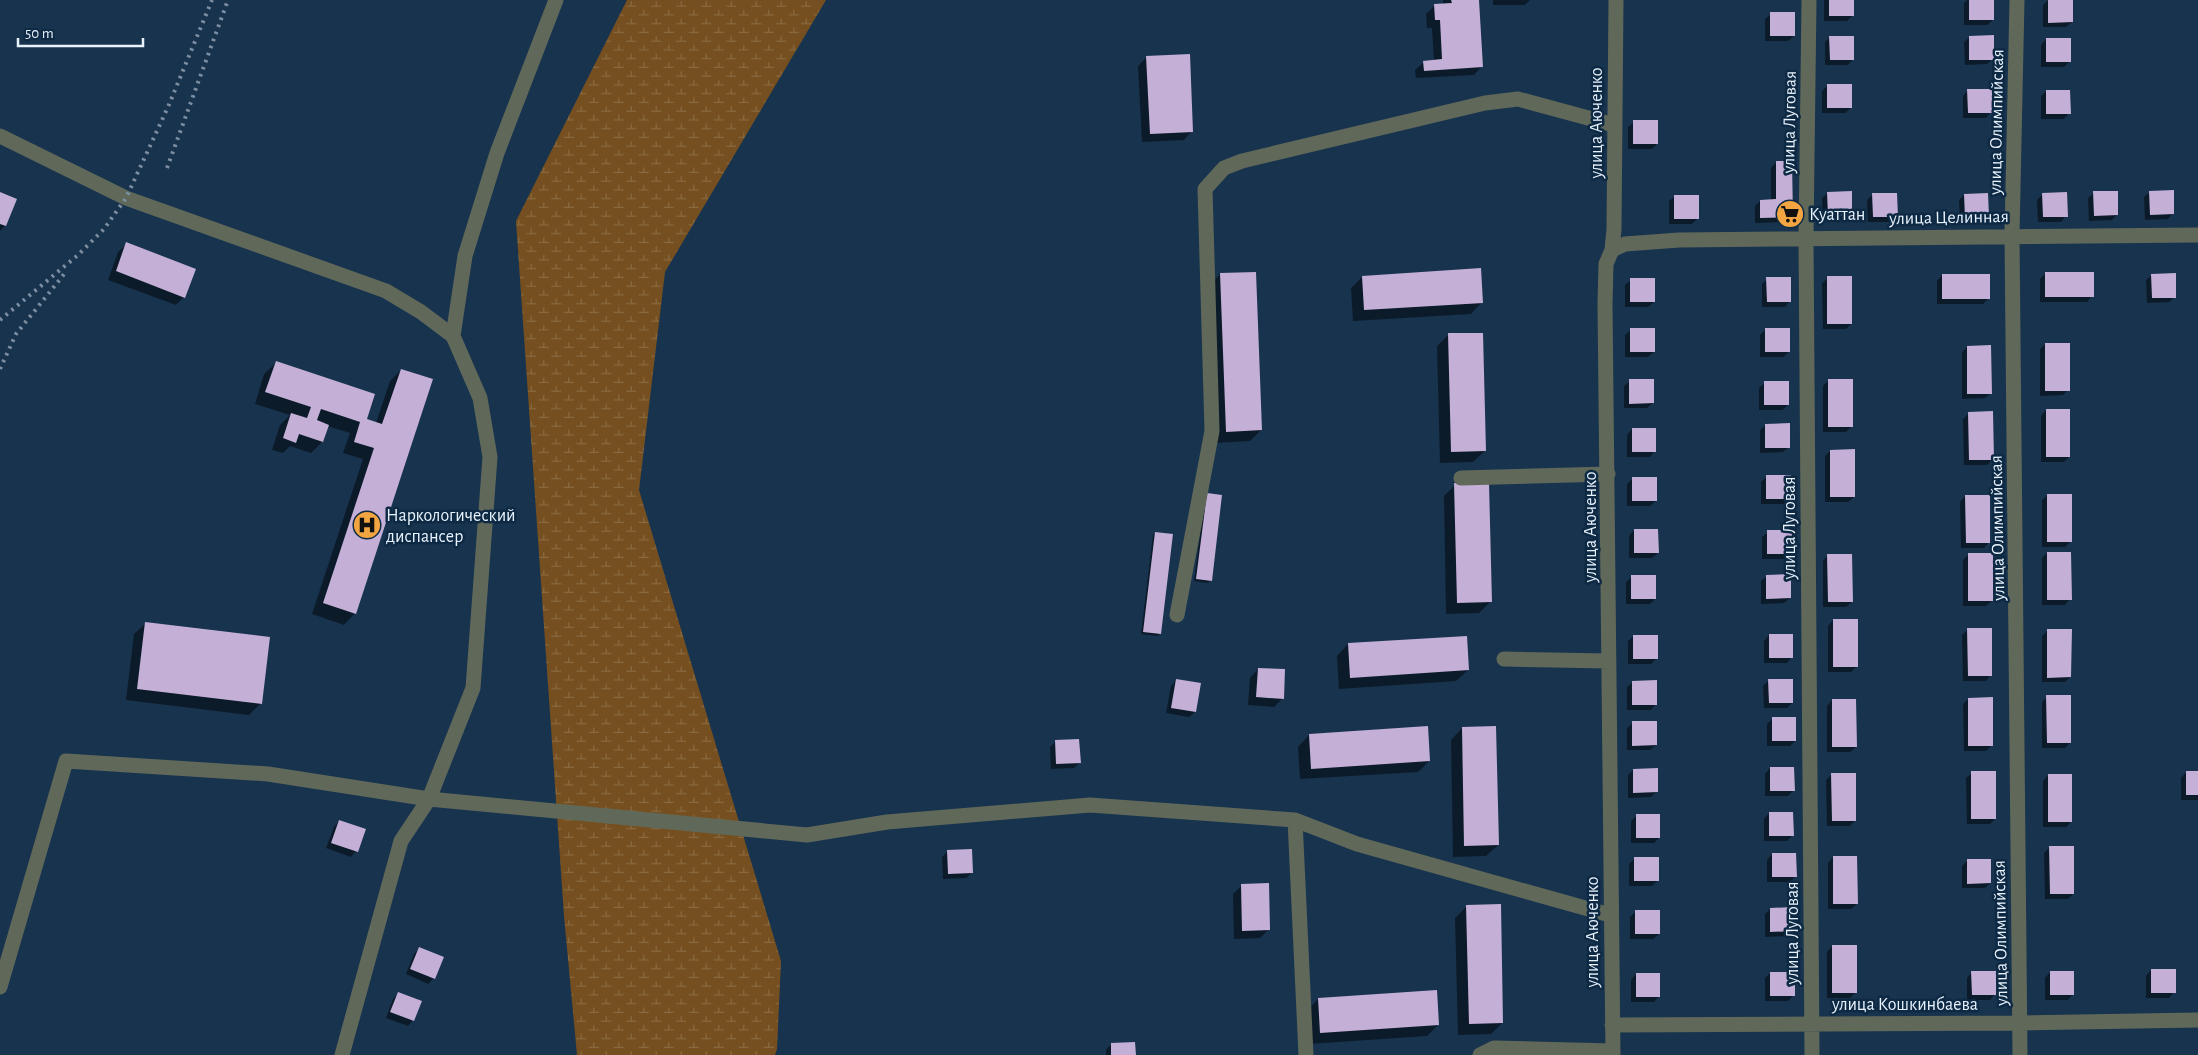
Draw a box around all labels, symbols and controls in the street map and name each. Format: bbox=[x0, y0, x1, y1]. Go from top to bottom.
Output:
scale bar bbox=[18, 15, 142, 47]
text: 50 m bbox=[25, 26, 54, 41]
street label: улица Олимпийская bbox=[1987, 49, 2007, 196]
street label: улица Аюченко bbox=[1588, 67, 1606, 180]
street label: улица Луговая bbox=[1780, 70, 1800, 175]
supermarket icon: Куаттан bbox=[1775, 199, 1805, 229]
place label: Куаттан bbox=[1809, 206, 1865, 224]
street label: улица Целинная bbox=[1888, 208, 2009, 228]
street label: улица Олимпийская bbox=[1988, 455, 2008, 602]
street label: улица Аюченко bbox=[1582, 471, 1600, 584]
street label: улица Луговая bbox=[1781, 477, 1799, 580]
place label: Наркологический диспансер bbox=[386, 507, 516, 546]
hospital icon: Наркологический диспансер bbox=[352, 510, 382, 540]
street label: улица Олимпийская bbox=[1991, 860, 2011, 1007]
street label: улица Аюченко bbox=[1584, 876, 1602, 989]
street label: улица Луговая bbox=[1784, 882, 1802, 985]
street label: улица Кошкинбаева bbox=[1831, 995, 1978, 1014]

